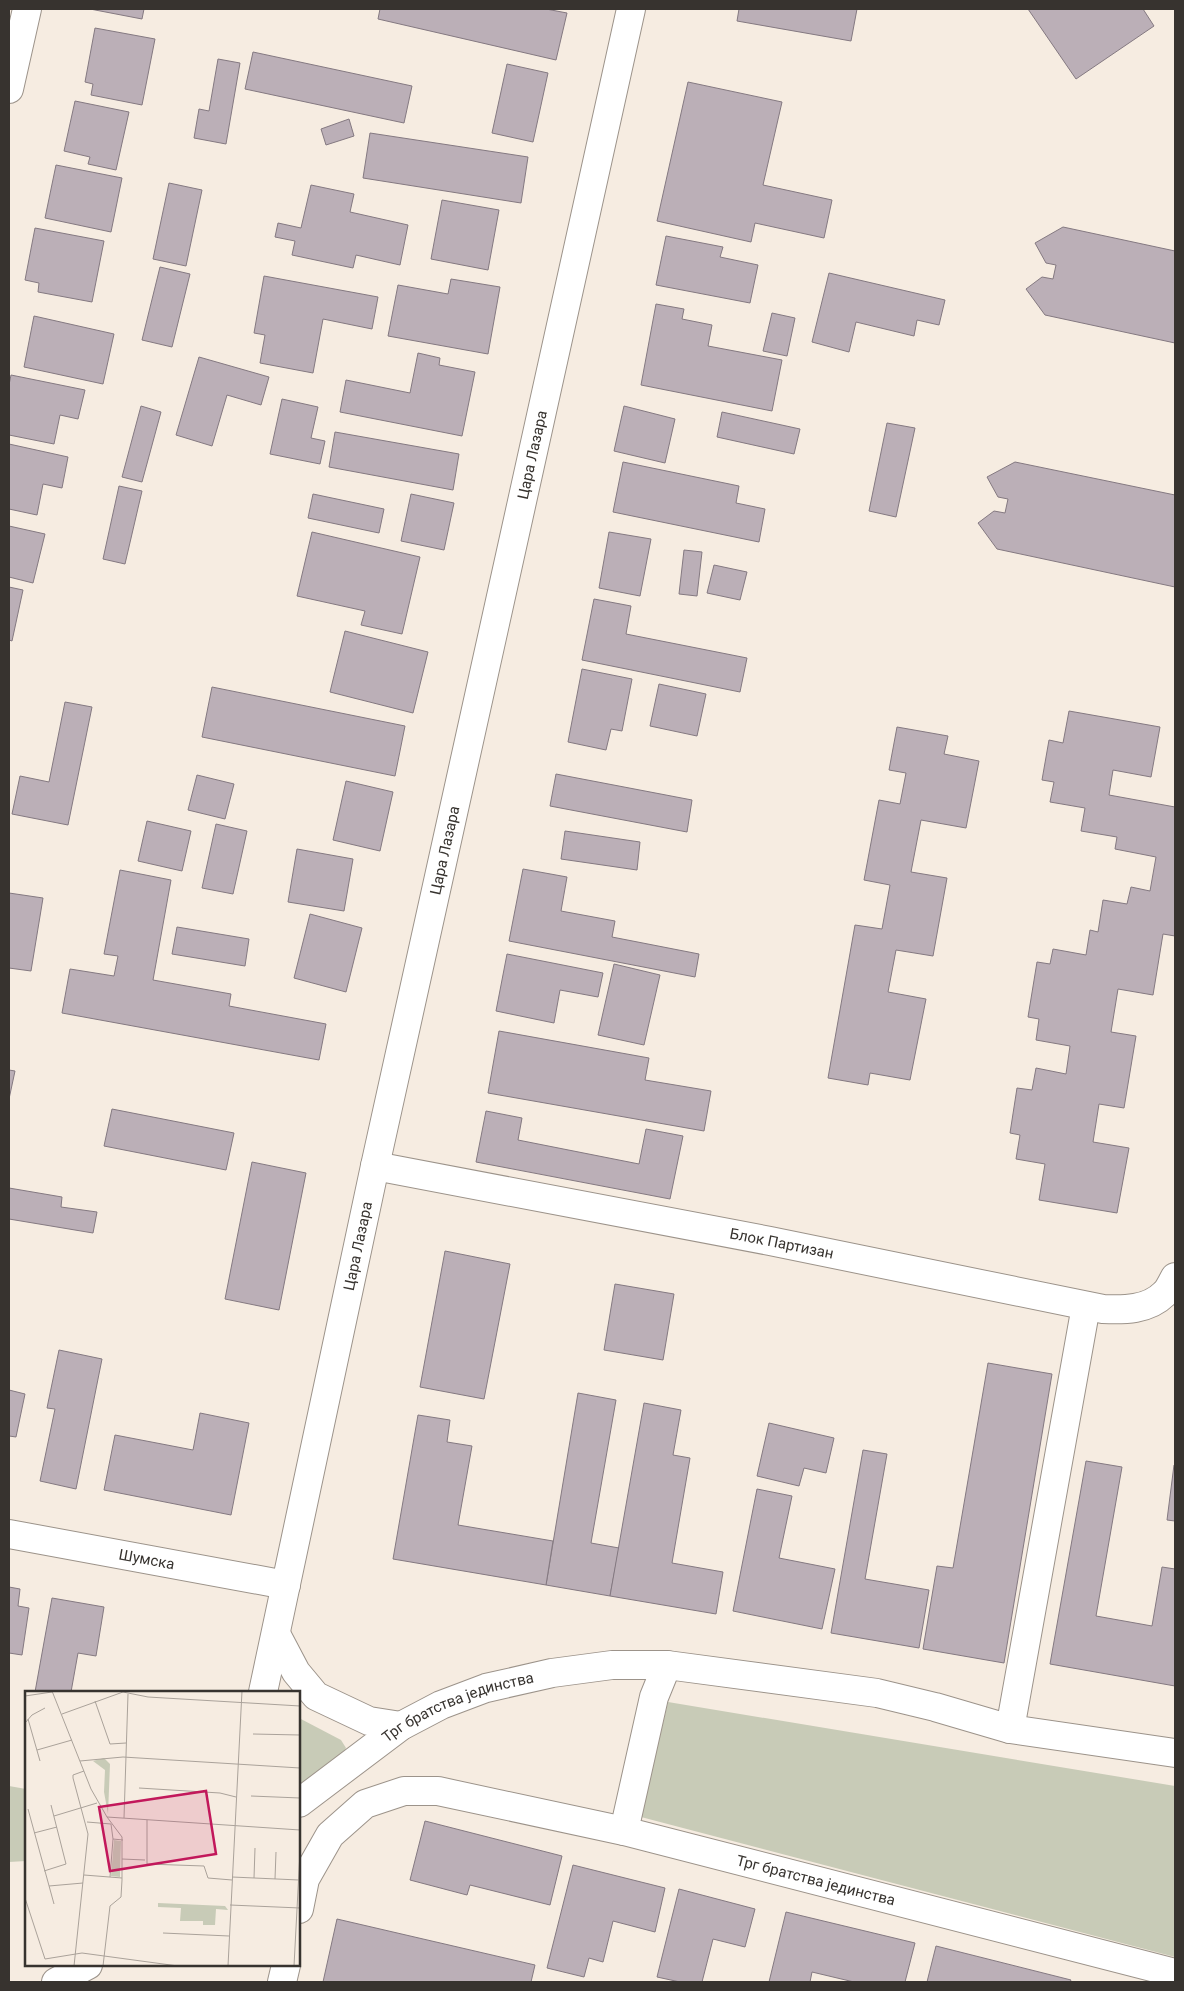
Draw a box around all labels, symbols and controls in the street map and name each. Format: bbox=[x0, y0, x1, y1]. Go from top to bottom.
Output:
street label: Цара Лазара bbox=[514, 409, 551, 501]
street label: Цара Лазара bbox=[426, 804, 463, 897]
street label: Цара Лазара bbox=[340, 1200, 376, 1292]
street label: Блок Партизан bbox=[728, 1225, 835, 1263]
street label: Шумска bbox=[117, 1545, 176, 1573]
street label: Трг братства јединства bbox=[378, 1668, 535, 1746]
inset map bbox=[25, 1691, 300, 1966]
street label: Трг братства јединства bbox=[735, 1851, 897, 1910]

